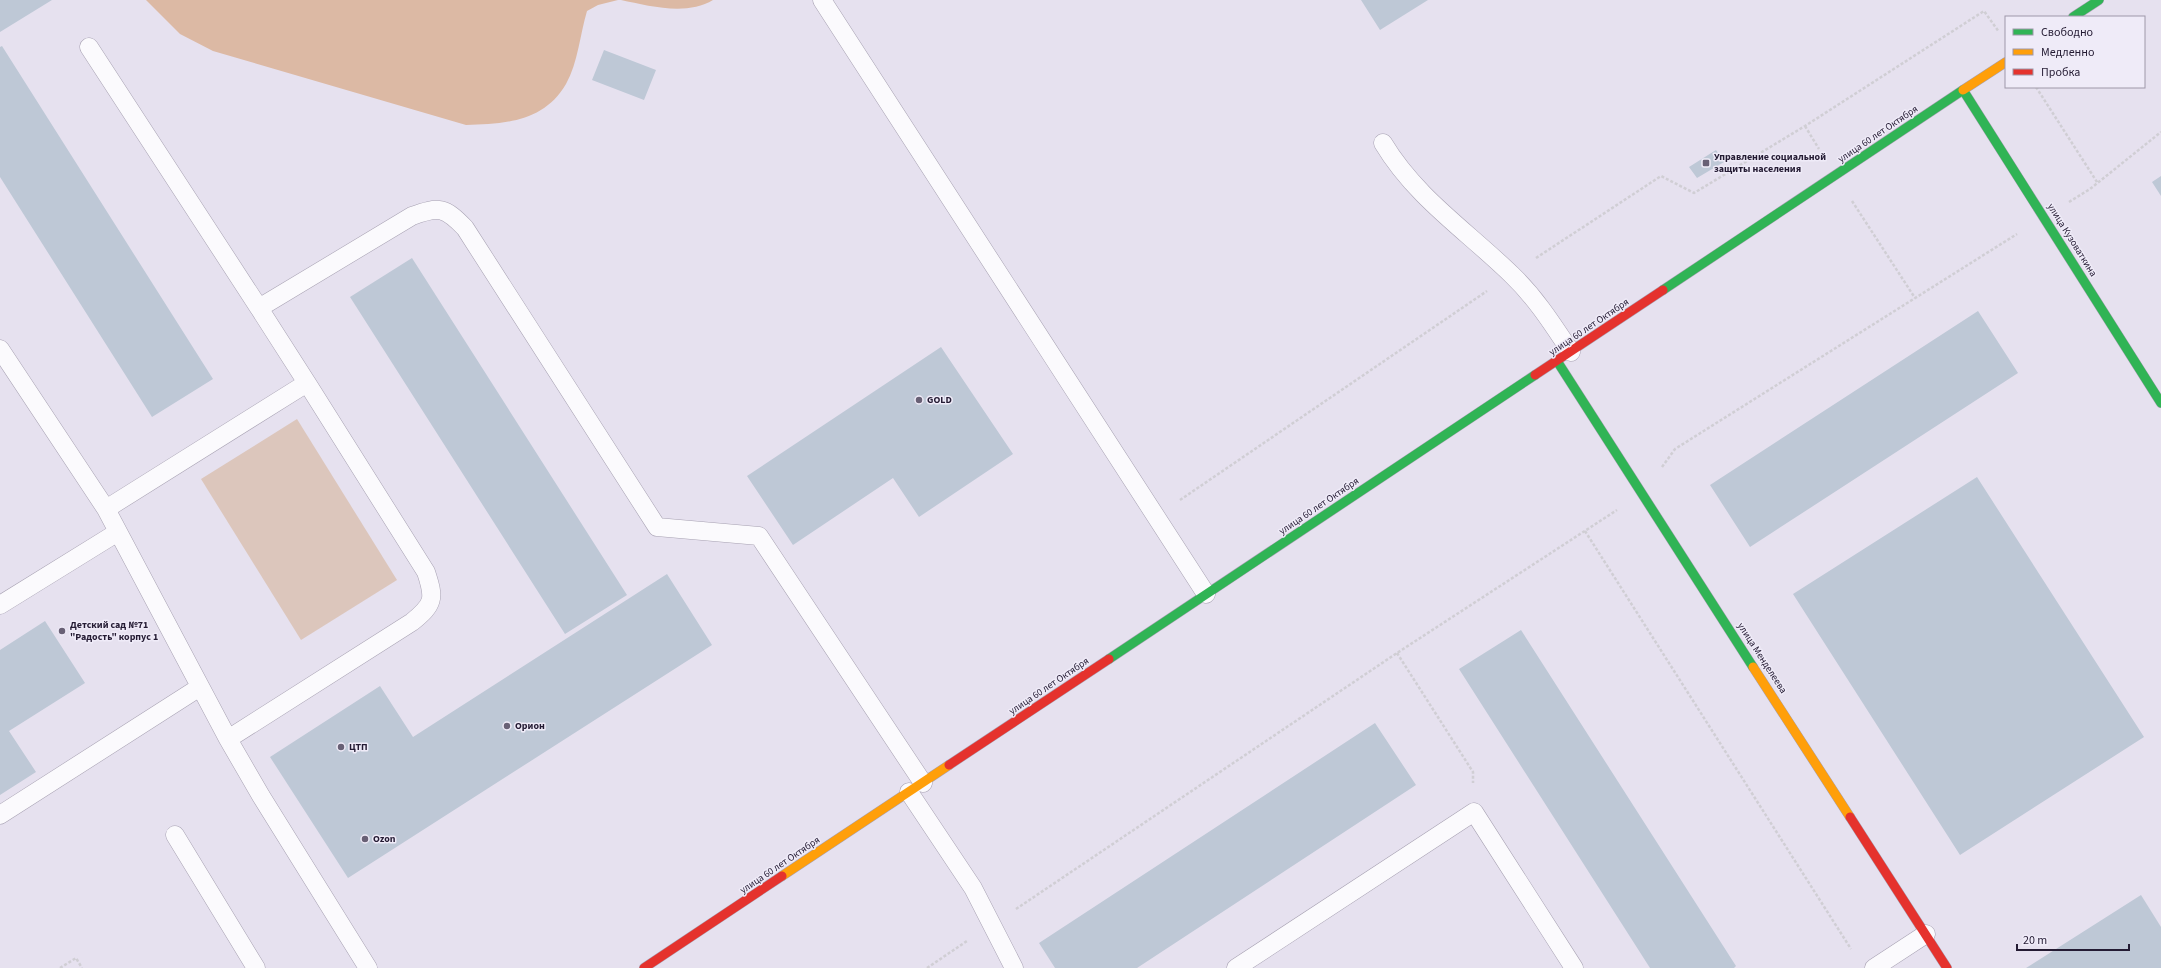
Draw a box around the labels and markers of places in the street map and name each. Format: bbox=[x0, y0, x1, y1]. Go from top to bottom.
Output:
place label: Управление социальной защиты населения bbox=[1714, 150, 1826, 176]
marker: Управление социальной защиты населения bbox=[1701, 158, 1711, 168]
place label: GOLD bbox=[927, 393, 952, 407]
marker: GOLD bbox=[914, 395, 924, 405]
place label: Детский сад №71 "Радость" корпус 1 bbox=[70, 618, 158, 644]
marker: Детский сад №71 "Радость" корпус 1 bbox=[57, 626, 67, 636]
place label: Орион bbox=[515, 719, 545, 733]
marker: Орион bbox=[502, 721, 512, 731]
place label: ЦТП bbox=[349, 740, 368, 754]
marker: ЦТП bbox=[336, 742, 346, 752]
place label: Ozon bbox=[373, 832, 396, 846]
marker: Ozon bbox=[360, 834, 370, 844]

